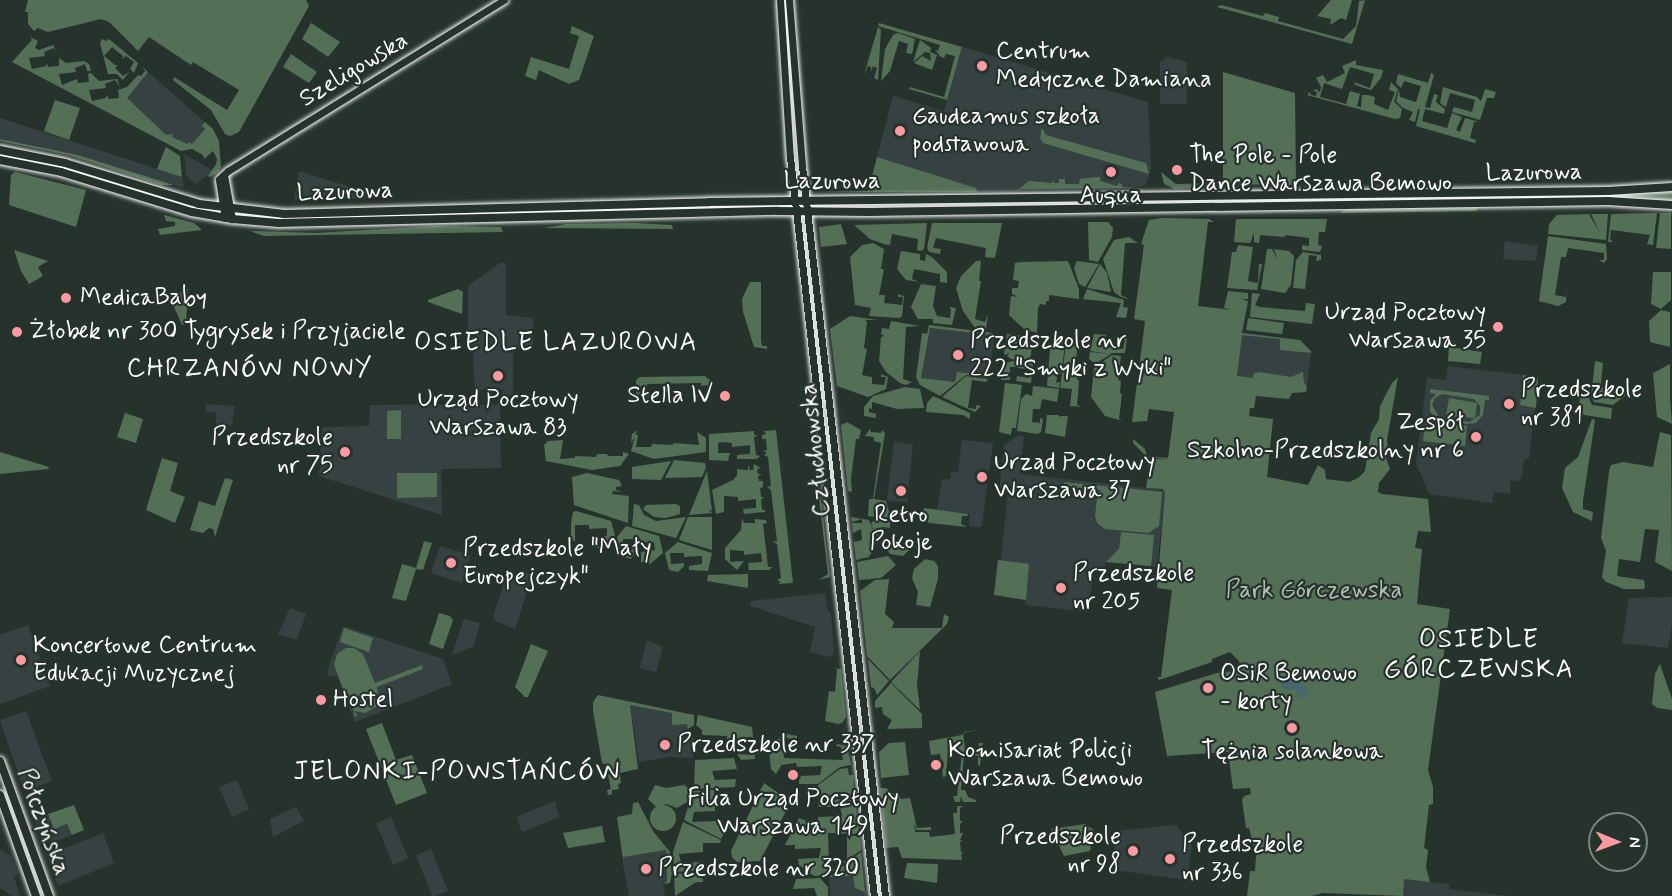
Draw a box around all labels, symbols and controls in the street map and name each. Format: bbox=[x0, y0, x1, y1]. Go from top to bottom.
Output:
street label: Szeligowska bbox=[294, 26, 414, 114]
place label: Centrum Medyczne Damiana bbox=[996, 38, 1215, 94]
marker: Centrum Medyczne Damiana bbox=[973, 57, 991, 75]
place label: Gaudeamus szkoła podstawowa bbox=[912, 103, 1101, 159]
marker: Gaudeamus szkoła podstawowa bbox=[893, 124, 907, 138]
place label: The Pole - Pole Dance Warszawa Bemowo bbox=[1189, 142, 1460, 198]
street label: Lazurowa bbox=[1485, 158, 1583, 188]
marker: The Pole - Pole Dance Warszawa Bemowo bbox=[1170, 163, 1184, 177]
marker: Auqua bbox=[1104, 165, 1118, 179]
street label: Lazurowa bbox=[784, 168, 880, 196]
street label: Lazurowa bbox=[296, 176, 394, 208]
place label: Auqua bbox=[1080, 182, 1142, 210]
place label: MedicaBaby bbox=[80, 284, 207, 312]
marker: MedicaBaby bbox=[57, 289, 75, 307]
place label: Urząd Pocztowy Warszawa 35 bbox=[1324, 299, 1486, 355]
place label: Żłobek nr 300 Tygrysek i Przyjaciele bbox=[29, 318, 403, 346]
marker: Urząd Pocztowy Warszawa 35 bbox=[1491, 320, 1505, 334]
marker: Żłobek nr 300 Tygrysek i Przyjaciele bbox=[10, 325, 24, 339]
place label: Przedszkole nr 222 "Smyki z Wyki" bbox=[970, 327, 1171, 383]
district label: OSIEDLE LAZUROWA bbox=[416, 328, 696, 360]
marker: Przedszkole nr 222 "Smyki z Wyki" bbox=[951, 348, 965, 362]
district label: CHRZANÓW NOWY bbox=[128, 354, 372, 386]
marker: Urząd Pocztowy Warszawa 83 bbox=[491, 369, 505, 383]
place label: Przedszkole nr 381 bbox=[1521, 376, 1642, 432]
place label: Stella IV bbox=[622, 382, 713, 410]
street label: Człuchowska bbox=[795, 382, 837, 518]
place label: Urząd Pocztowy Warszawa 83 bbox=[417, 386, 579, 442]
marker: Stella IV bbox=[718, 389, 732, 403]
marker: Przedszkole nr 381 bbox=[1502, 397, 1516, 411]
place label: Zespół Szkolno-Przedszkolny nr 6 bbox=[1190, 409, 1464, 465]
place label: Przedszkole nr 75 bbox=[212, 424, 333, 480]
marker: Zespół Szkolno-Przedszkolny nr 6 bbox=[1469, 430, 1483, 444]
marker: Przedszkole nr 75 bbox=[338, 445, 352, 459]
place label: Urząd Pocztowy Warszawa 37 bbox=[994, 449, 1156, 505]
marker: Urząd Pocztowy Warszawa 37 bbox=[975, 470, 989, 484]
marker: Retro Pokoje bbox=[894, 484, 908, 498]
place label: Retro Pokoje bbox=[870, 501, 932, 557]
place label: Przedszkole "Mały Europejczyk" bbox=[463, 535, 652, 591]
marker: Przedszkole "Mały Europejczyk" bbox=[444, 556, 458, 570]
place label: Przedszkole nr 205 bbox=[1073, 560, 1194, 616]
park label: Park Górczewska bbox=[1226, 577, 1402, 605]
marker: Przedszkole nr 205 bbox=[1054, 581, 1068, 595]
district label: OSIEDLE GÓRCZEWSKA bbox=[1388, 625, 1570, 686]
place label: Koncertowe Centrum Edukacji Muzycznej bbox=[33, 632, 253, 688]
marker: Koncertowe Centrum Edukacji Muzycznej bbox=[14, 653, 28, 667]
place label: OSiR Bemowo - korty bbox=[1220, 660, 1363, 716]
marker: OSiR Bemowo - korty bbox=[1201, 681, 1215, 695]
place label: Hostel bbox=[333, 686, 393, 714]
marker: Hostel bbox=[314, 693, 328, 707]
marker: Tężnia solankowa bbox=[1285, 721, 1299, 735]
place label: Przedszkole nr 337 bbox=[677, 731, 868, 759]
place label: Komisariat Policji Warszawa Bemowo bbox=[948, 737, 1150, 793]
marker: Przedszkole nr 337 bbox=[658, 738, 672, 752]
place label: Tężnia solankowa bbox=[1202, 738, 1382, 766]
district label: JELONKI-POWSTAŃCÓW bbox=[299, 757, 615, 789]
marker: Komisariat Policji Warszawa Bemowo bbox=[929, 758, 943, 772]
street label: Połczyńska bbox=[10, 764, 76, 880]
marker: Filia Urząd Pocztowy Warszawa 149 bbox=[786, 768, 800, 782]
place label: Filia Urząd Pocztowy Warszawa 149 bbox=[686, 785, 900, 841]
north arrow bbox=[1588, 812, 1648, 872]
place label: Przedszkole nr 98 bbox=[1000, 823, 1121, 879]
place label: Przedszkole nr 336 bbox=[1182, 831, 1303, 887]
text: N bbox=[1624, 837, 1645, 848]
marker: Przedszkole nr 98 bbox=[1126, 844, 1140, 858]
marker: Przedszkole nr 336 bbox=[1163, 852, 1177, 866]
place label: Przedszkole nr 320 bbox=[658, 855, 852, 883]
marker: Przedszkole nr 320 bbox=[639, 862, 653, 876]

